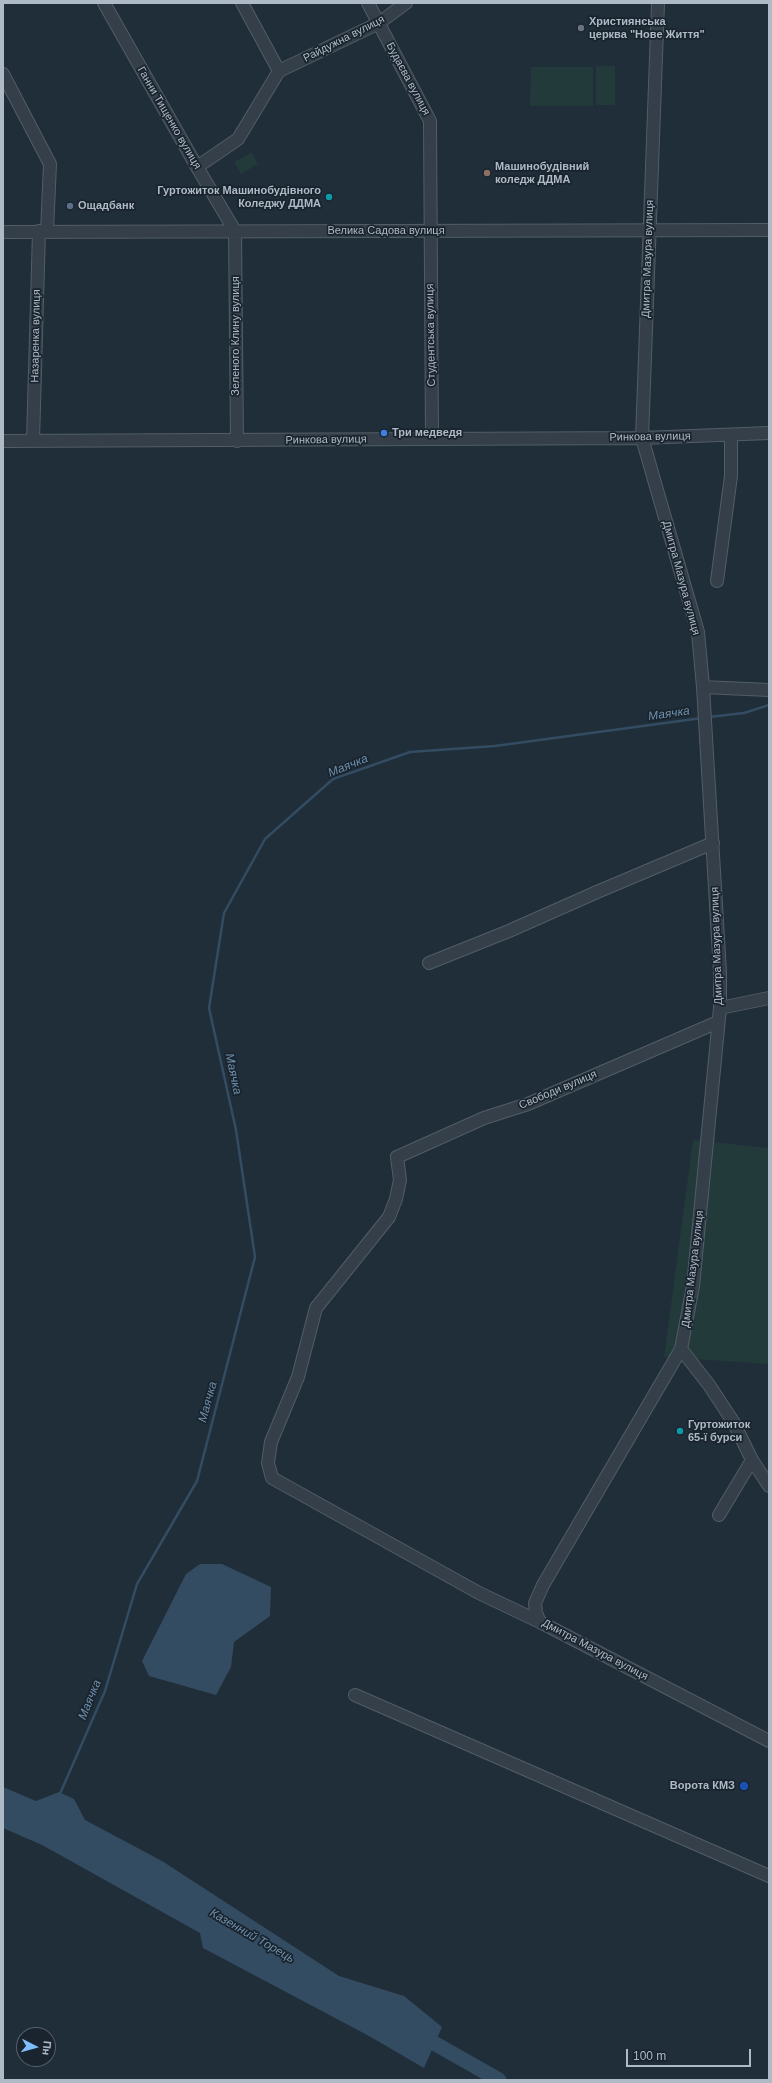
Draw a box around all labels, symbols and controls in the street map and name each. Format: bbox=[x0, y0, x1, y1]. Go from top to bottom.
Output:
street label: Райдужна вулиця bbox=[301, 13, 387, 65]
place label: Християнська церква "Нове Життя" bbox=[589, 15, 705, 41]
marker: Християнська церква "Нове Життя" bbox=[576, 23, 586, 33]
street label: Будаєва вулиця bbox=[383, 40, 433, 118]
street label: Ганни Тищенко вулиця bbox=[134, 64, 204, 172]
place label: Машинобудівний коледж ДДМА bbox=[495, 160, 589, 186]
marker: Машинобудівний коледж ДДМА bbox=[482, 168, 492, 178]
place label: Гуртожиток Машинобудівного Коледжу ДДМА bbox=[157, 184, 321, 210]
marker: Гуртожиток Машинобудівного Коледжу ДДМА bbox=[324, 192, 334, 202]
place label: Ощадбанк bbox=[78, 199, 134, 213]
street label: Дмитра Мазура вулиця bbox=[639, 200, 657, 318]
marker: Ощадбанк bbox=[65, 201, 75, 211]
street label: Велика Садова вулиця bbox=[327, 224, 445, 238]
street label: Зеленого Клину вулиця bbox=[229, 276, 243, 396]
street label: Студентська вулиця bbox=[424, 283, 438, 387]
street label: Назаренка вулиця bbox=[29, 289, 43, 383]
place label: Три медведя bbox=[392, 426, 462, 440]
marker: Три медведя bbox=[379, 428, 389, 438]
street label: Ринкова вулиця bbox=[609, 430, 691, 444]
street label: Ринкова вулиця bbox=[285, 433, 367, 447]
street label: Дмитра Мазура вулиця bbox=[659, 519, 703, 637]
water label: Маячка bbox=[647, 704, 691, 724]
water label: Маячка bbox=[326, 752, 370, 780]
street label: Дмитра Мазура вулиця bbox=[708, 887, 726, 1005]
water label: Маячка bbox=[222, 1052, 244, 1096]
street label: Свободи вулиця bbox=[517, 1068, 599, 1112]
street label: Дмитра Мазура вулиця bbox=[679, 1210, 707, 1328]
water label: Маячка bbox=[196, 1380, 220, 1424]
place label: Гуртожиток 65-ї бурси bbox=[688, 1418, 750, 1444]
marker: Гуртожиток 65-ї бурси bbox=[675, 1426, 685, 1436]
street label: Дмитра Мазура вулиця bbox=[540, 1616, 650, 1684]
water label: Маячка bbox=[76, 1678, 104, 1722]
place label: Ворота КМЗ bbox=[670, 1779, 735, 1793]
marker: Ворота КМЗ bbox=[738, 1780, 750, 1792]
water label: Казенний Торець bbox=[207, 1906, 297, 1966]
north arrow bbox=[16, 2027, 56, 2067]
text: Пн bbox=[40, 2040, 54, 2056]
scale bar bbox=[628, 2041, 753, 2067]
text: 100 m bbox=[633, 2049, 666, 2063]

